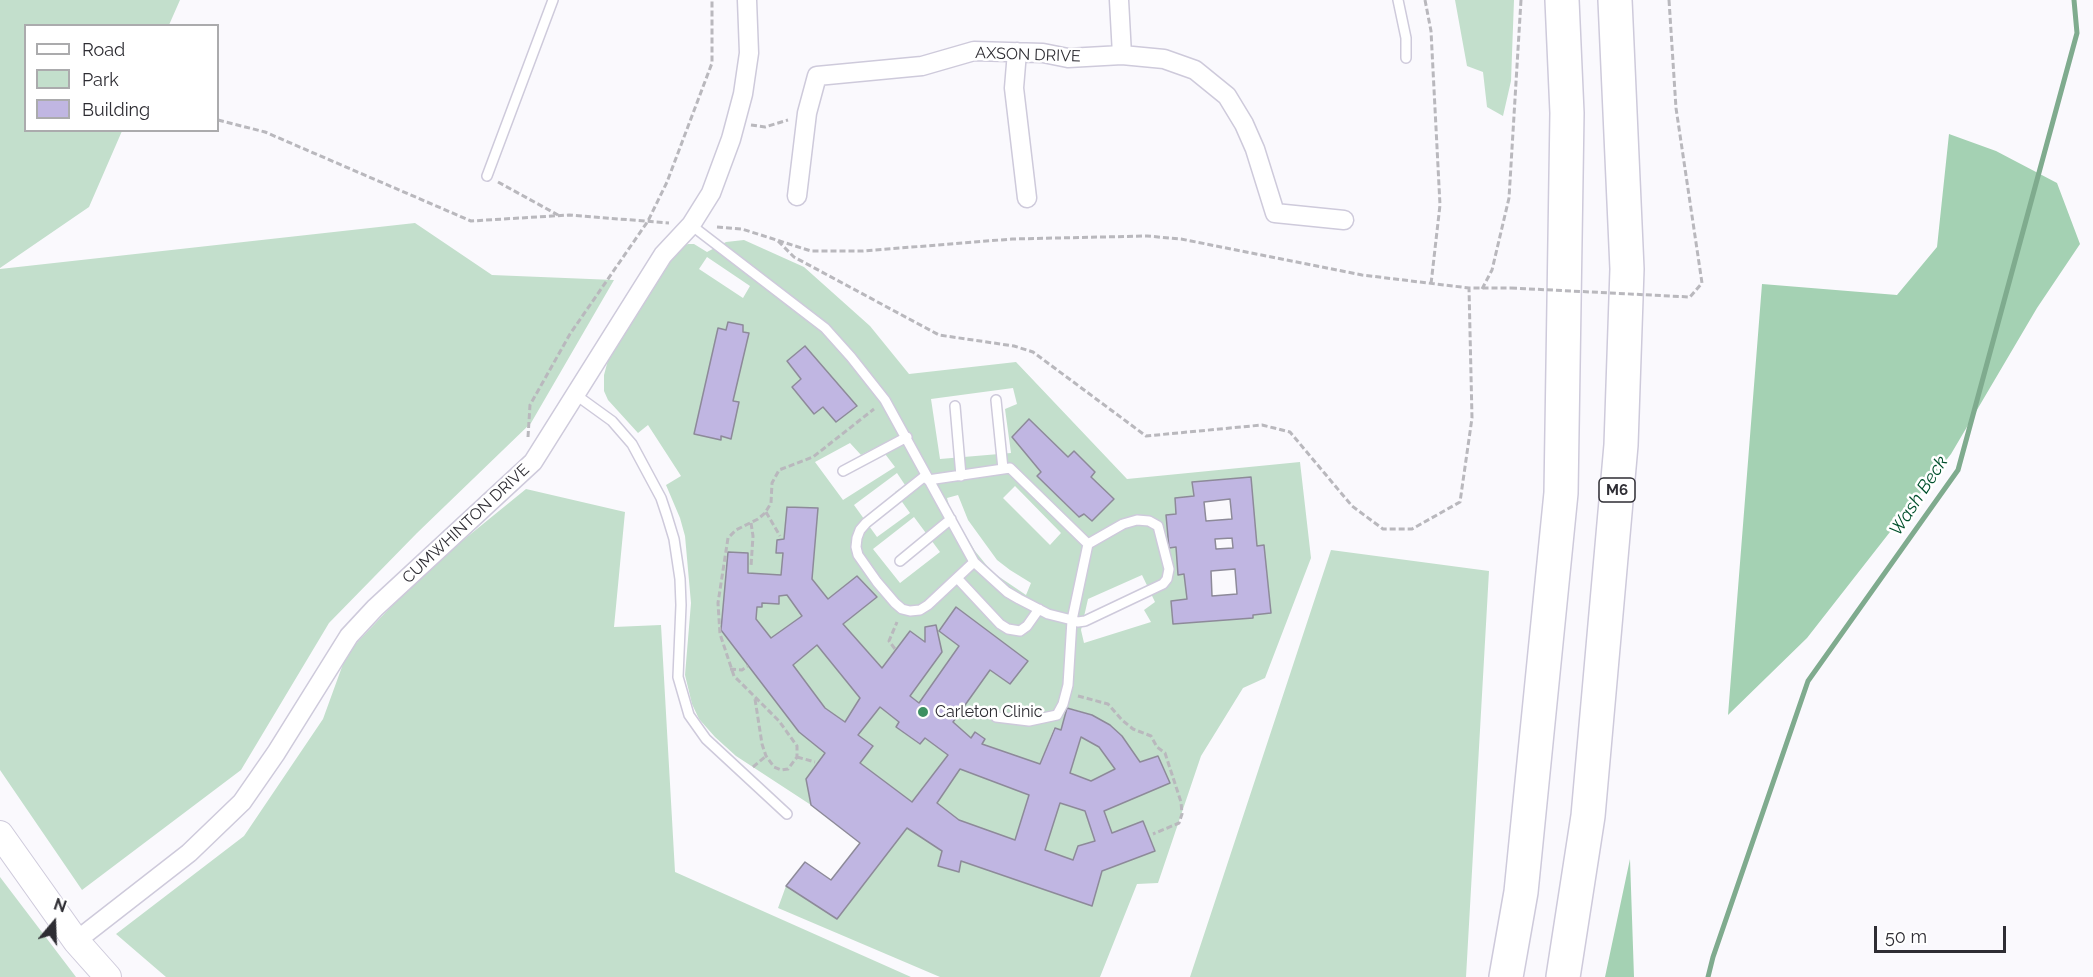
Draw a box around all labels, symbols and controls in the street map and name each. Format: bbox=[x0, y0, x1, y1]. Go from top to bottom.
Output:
legend bbox=[24, 24, 219, 132]
text: Road bbox=[82, 39, 125, 60]
street label: AXSON DRIVE bbox=[975, 44, 1081, 66]
text: Park bbox=[82, 69, 119, 90]
text: Building bbox=[82, 99, 150, 120]
water label: Wash Beck bbox=[1885, 452, 1953, 540]
street label: CUMWHINTON DRIVE bbox=[399, 460, 533, 588]
road number: M6 bbox=[1599, 478, 1635, 502]
place label: Carleton Clinic bbox=[935, 702, 1043, 722]
marker: Carleton Clinic bbox=[916, 705, 930, 719]
north arrow bbox=[24, 893, 84, 953]
text: N bbox=[51, 895, 69, 916]
scale bar bbox=[1877, 914, 2009, 952]
text: 50 m bbox=[1885, 926, 1927, 947]

